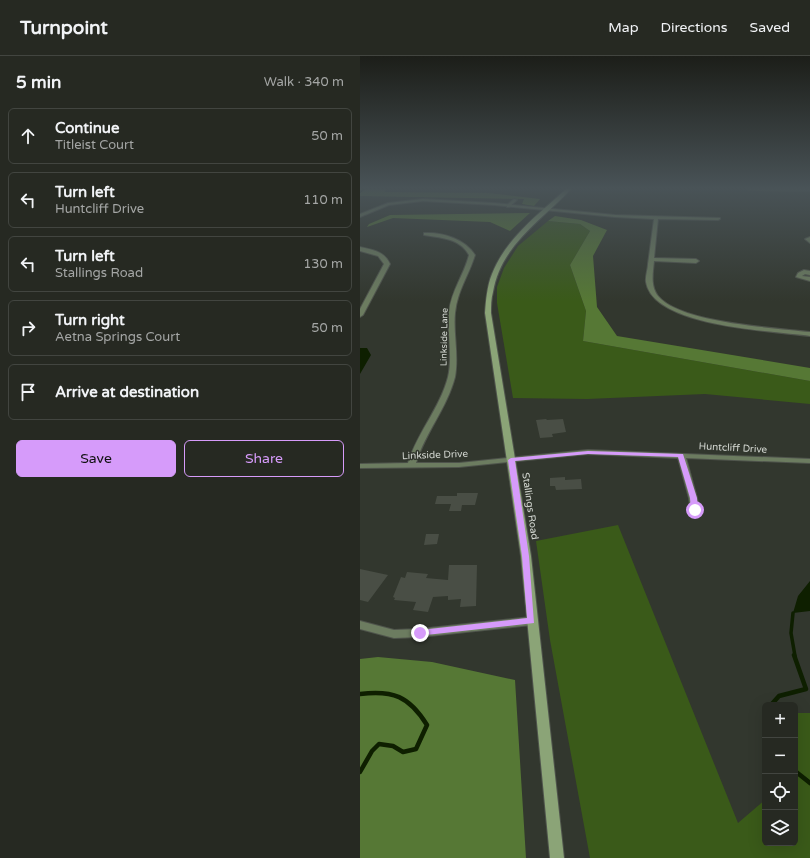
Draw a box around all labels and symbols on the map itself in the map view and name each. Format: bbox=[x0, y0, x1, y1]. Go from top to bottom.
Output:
street label: Linkside Lane bbox=[438, 308, 451, 366]
street label: Huntcliff Drive bbox=[698, 440, 768, 456]
street label: Linkside Drive bbox=[402, 448, 469, 462]
street label: Stallings Road bbox=[519, 472, 541, 541]
route start bbox=[686, 501, 704, 519]
route end bbox=[411, 624, 429, 642]

